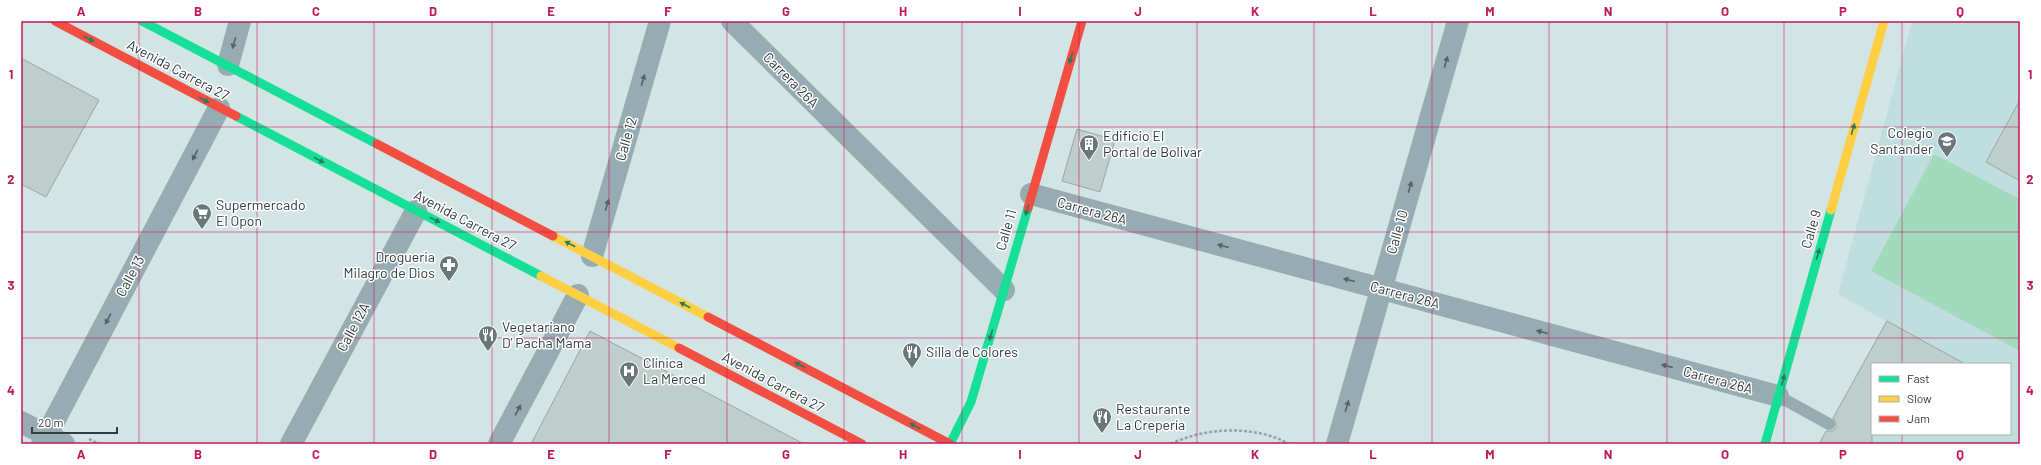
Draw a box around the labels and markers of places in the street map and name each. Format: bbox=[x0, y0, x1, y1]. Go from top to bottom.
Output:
place label: Colegio Santander bbox=[1870, 124, 1933, 157]
place label: Edificio El Portal de Bolivar bbox=[1103, 127, 1202, 160]
school or university icon: Colegio Santander bbox=[1936, 130, 1958, 158]
building icon: Edificio El Portal de Bolivar bbox=[1078, 133, 1100, 161]
place label: Supermercado El Opon bbox=[216, 196, 306, 229]
supermarket icon: Supermercado El Opon bbox=[191, 202, 213, 230]
place label: Drogueria Milagro de Dios bbox=[344, 248, 435, 281]
pharmacy icon: Drogueria Milagro de Dios bbox=[438, 254, 460, 282]
place label: Vegetariano D' Pacha Mama bbox=[502, 318, 591, 351]
restaurant icon: Vegetariano D' Pacha Mama bbox=[477, 324, 499, 352]
restaurant icon: Silla de Colores bbox=[901, 341, 923, 369]
place label: Silla de Colores bbox=[926, 343, 1018, 360]
place label: Clínica La Merced bbox=[643, 354, 706, 387]
hospital icon: Clínica La Merced bbox=[618, 360, 640, 388]
place label: Restaurante La Crepería bbox=[1116, 400, 1190, 433]
restaurant icon: Restaurante La Crepería bbox=[1091, 406, 1113, 434]

